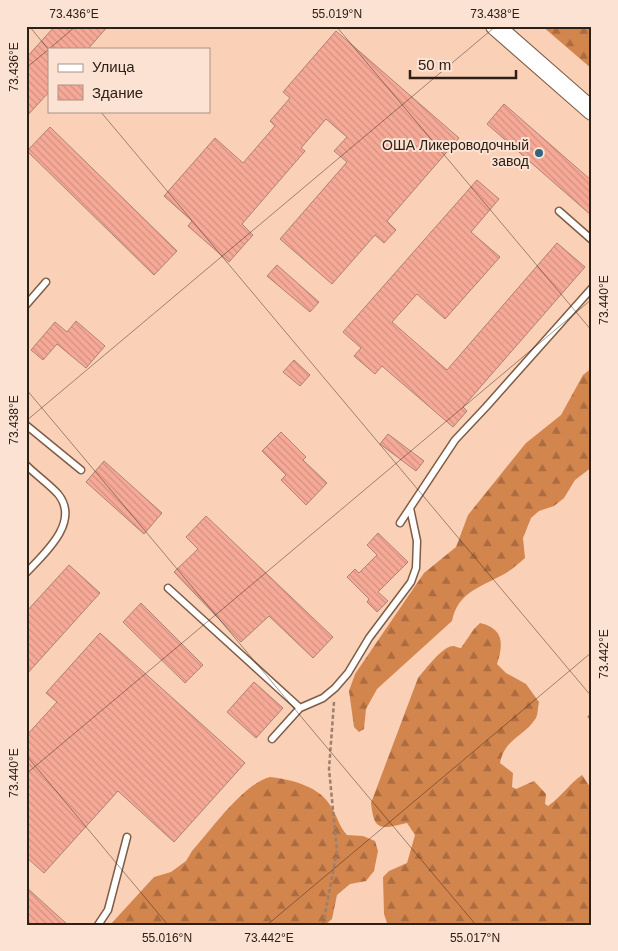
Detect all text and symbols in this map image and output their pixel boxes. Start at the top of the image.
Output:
text: 73.436°E [49,7,99,21]
text: 55.019°N [312,7,362,21]
text: 73.438°E [470,7,520,21]
text: 73.436°E [7,42,21,92]
legend [48,48,210,112]
scale bar [410,48,517,80]
text: 50 m [418,56,451,73]
text: Улица [92,58,135,75]
text: Здание [92,84,143,101]
place label: ОША Ликероводочный завод [382,137,529,169]
marker: ОША Ликероводочный завод [533,147,545,159]
text: 73.440°E [597,275,611,325]
text: 73.438°E [7,395,21,445]
text: 73.442°E [597,629,611,679]
text: 73.440°E [7,748,21,798]
text: 55.016°N [142,931,192,945]
text: 73.442°E [244,931,294,945]
text: 55.017°N [450,931,500,945]

